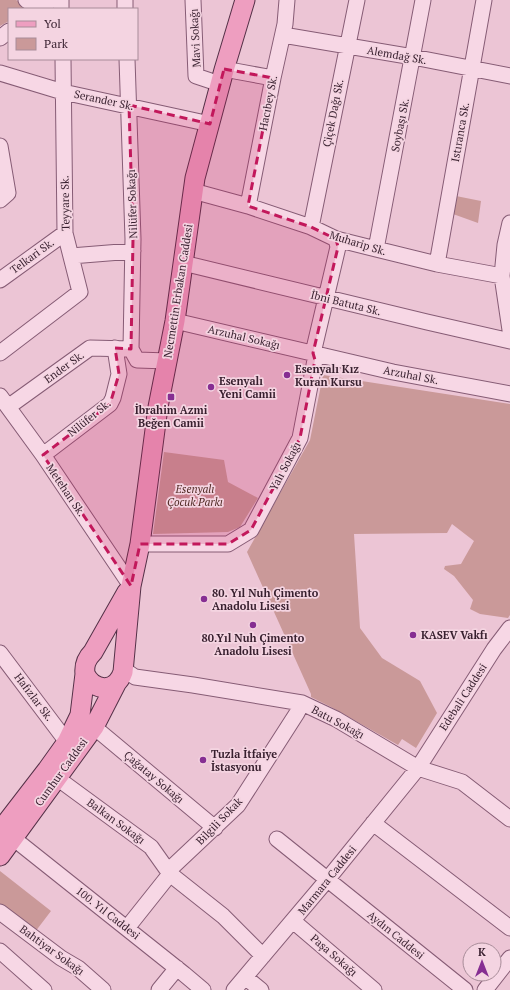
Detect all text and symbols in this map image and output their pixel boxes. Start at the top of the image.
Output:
legend [8,8,138,60]
street label: Mavi Sokağı [186,8,204,68]
text: Yol [44,16,61,31]
text: Park [44,36,69,51]
street label: Alemdağ Sk. [366,43,428,67]
street label: Hacıbey Sk. [256,74,280,132]
street label: Çiçek Dağı Sk. [320,78,346,148]
street label: Serander Sk. [73,87,135,113]
street label: Soybaşı Sk. [388,97,412,153]
street label: Istıranca Sk. [448,101,472,163]
street label: Nilüfer Sokağı [124,169,140,239]
street label: Teyyare Sk. [58,175,72,231]
street label: Necmettin Erbakan Caddesi [160,223,196,359]
street label: Muharip Sk. [328,228,388,258]
street label: Telkari Sk. [7,235,57,277]
street label: İbni Batuta Sk. [309,287,383,319]
street label: Arzuhal Sokağı [207,322,281,352]
street label: Ender Sk. [41,348,87,386]
place label: Esenyalı Kız Kuran Kursu [295,362,362,389]
street label: Arzuhal Sk. [382,363,440,387]
marker: Esenyalı Kız Kuran Kursu [282,370,292,380]
place label: Esenyalı Yeni Camii [219,374,276,401]
marker: Esenyalı Yeni Camii [206,382,216,392]
marker: İbrahim Azmi Beğen Camii [166,392,176,402]
street label: Nilüfer Sk. [65,396,113,440]
place label: İbrahim Azmi Beğen Camii [135,403,208,430]
street label: Yalı Sokağı [266,439,304,493]
street label: Metehan Sk. [43,461,89,519]
park label: Esenyalı Çocuk Parkı [167,482,223,509]
place label: 80. Yıl Nuh Çimento Anadolu Lisesi [212,586,319,613]
marker: 80. Yıl Nuh Çimento Anadolu Lisesi [199,594,209,604]
marker: 80.Yıl Nuh Çimento Anadolu Lisesi [248,620,258,630]
place label: KASEV Vakfı [421,628,488,642]
marker: KASEV Vakfı [408,630,418,640]
place label: 80.Yıl Nuh Çimento Anadolu Lisesi [202,631,305,658]
street label: Edebali Caddesi [436,661,490,733]
street label: Hafızlar Sk. [11,670,57,724]
street label: Batu Sokağı [309,702,367,742]
street label: Cumhur Caddesi [32,735,90,809]
place label: Tuzla İtfaiye İstasyonu [211,747,277,774]
street label: Çağatay Sokağı [121,748,187,806]
marker: Tuzla İtfaiye İstasyonu [198,755,208,765]
street label: Bilgili Sokak [193,794,245,848]
street label: Balkan Sokağı [84,795,148,847]
street label: Marmara Caddesi [295,842,359,918]
street label: 100. Yıl Caddesi [73,884,143,942]
street label: Aydın Caddesi [365,908,427,962]
street label: Bahtiyar Sokağı [17,922,87,978]
street label: Paşa Sokağı [308,931,360,979]
north arrow [462,942,502,982]
text: K [478,945,486,959]

